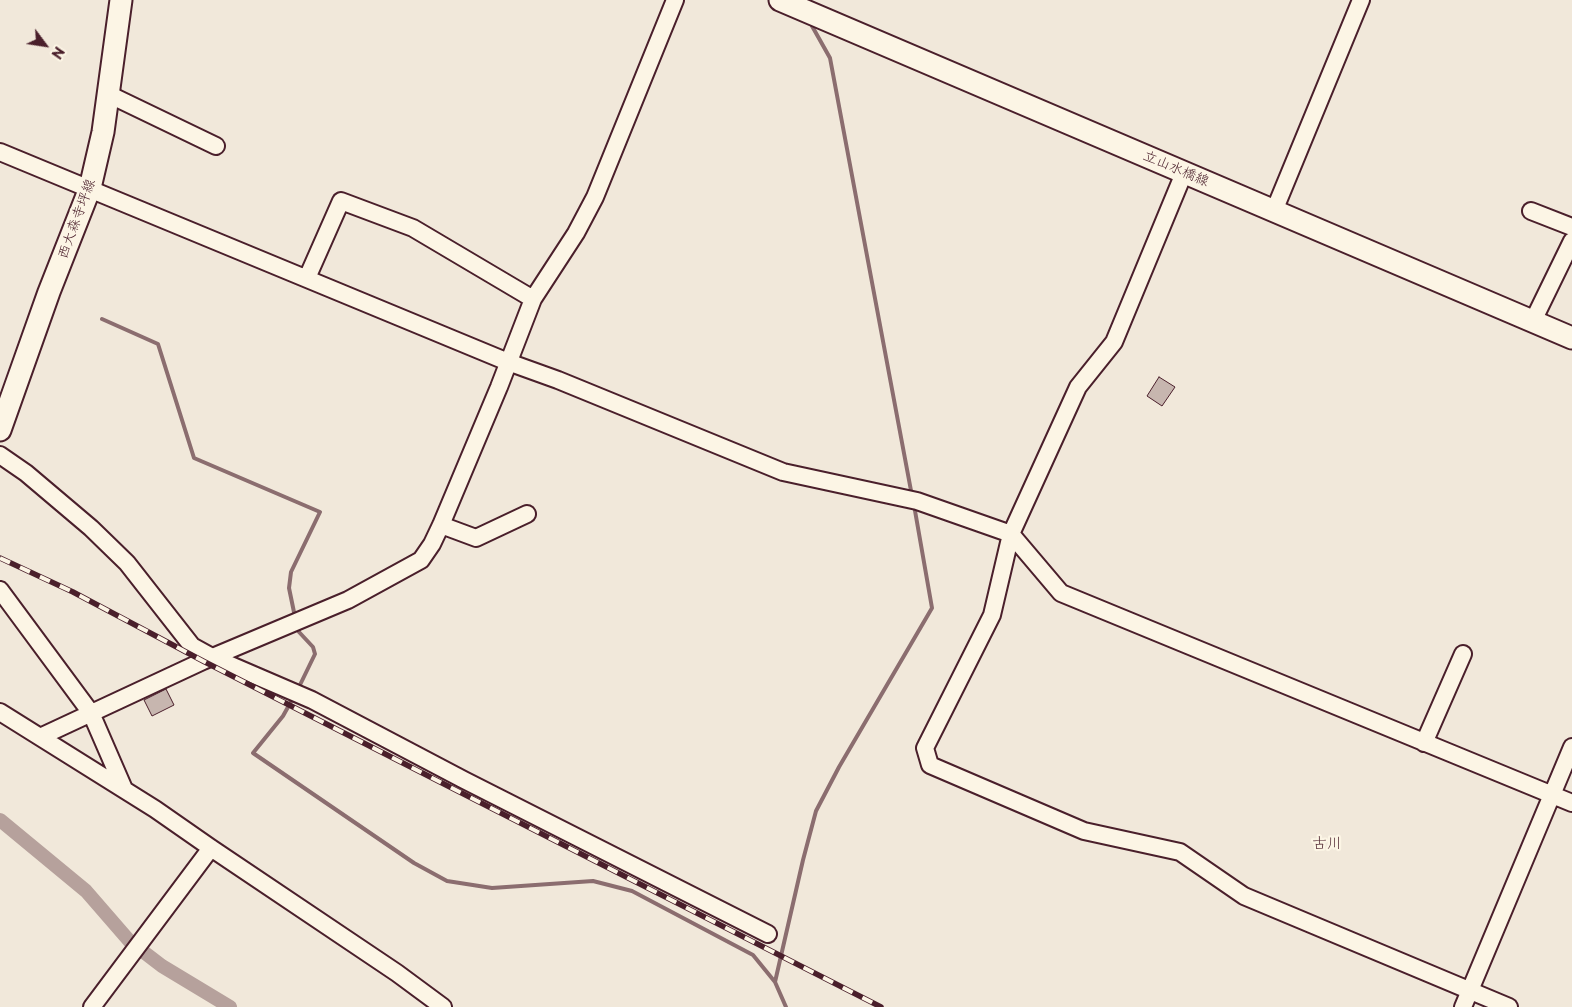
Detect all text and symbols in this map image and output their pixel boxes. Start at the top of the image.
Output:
north arrow [20,20,70,70]
text: N [46,43,70,63]
street label: 立山水橋線 [1141,148,1211,190]
street label: 西大森寺坪線 [55,177,99,261]
district label: 古川 [1312,835,1342,853]

